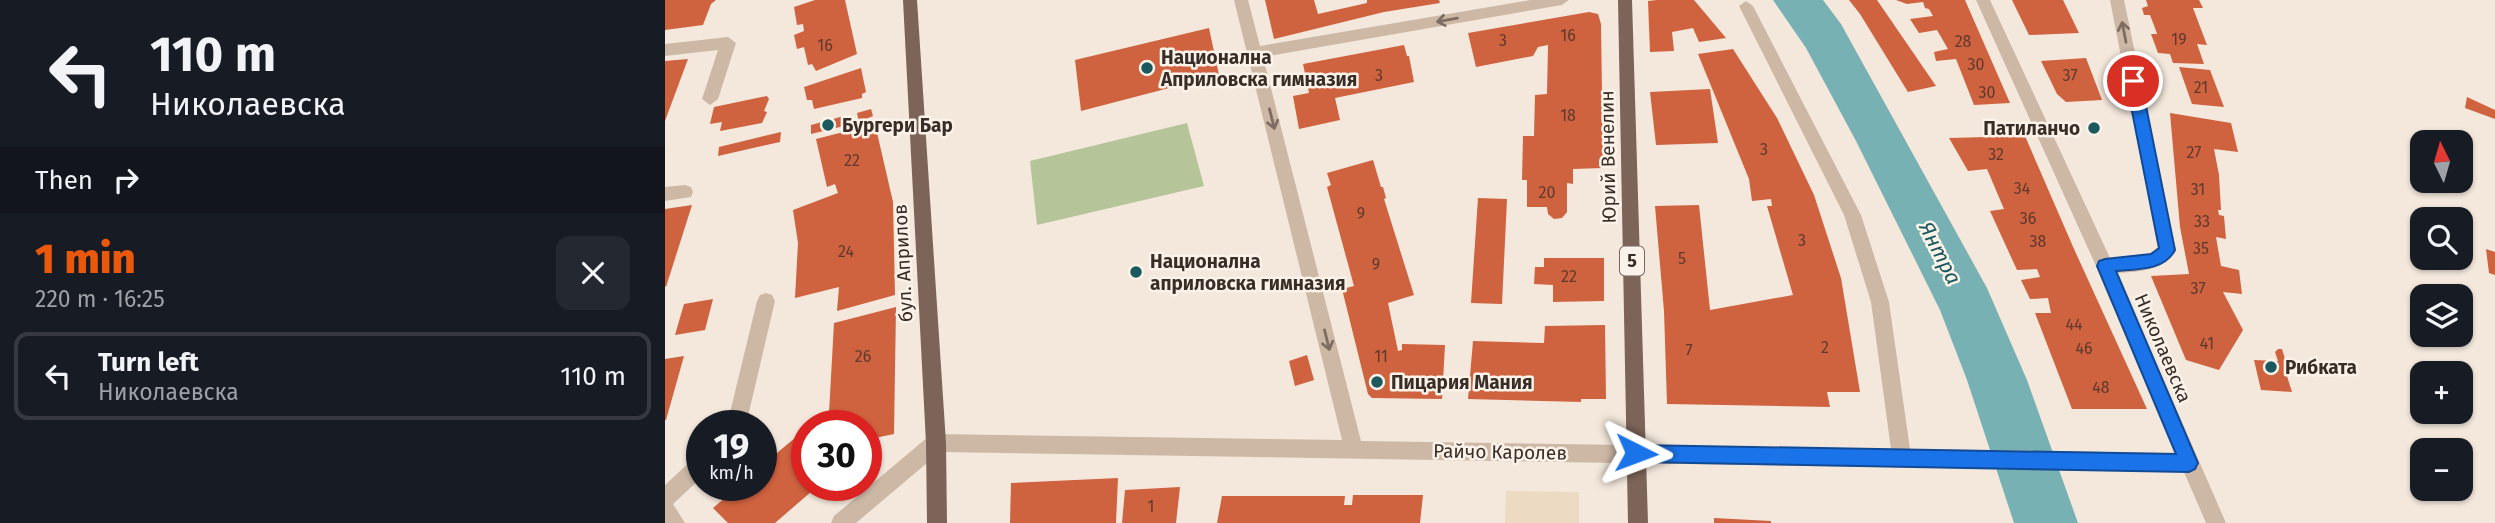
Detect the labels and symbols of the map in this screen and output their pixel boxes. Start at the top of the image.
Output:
one-way arrow [1436,14,1459,27]
one-way arrow [2116,21,2130,44]
house number: 16 [1560,26,1576,45]
house number: 19 [2171,30,2187,49]
house number: 3 [1499,31,1507,50]
house number: 28 [1955,32,1972,51]
house number: 16 [817,36,833,55]
place label: Национална Априловска гимназия [1160,46,1357,91]
pin [2103,51,2163,111]
house number: 30 [1968,55,1985,74]
marker: Национална Априловска гимназия [1139,60,1155,76]
house number: 3 [1375,66,1383,85]
house number: 37 [2062,66,2078,85]
house number: 21 [2194,78,2208,97]
house number: 30 [1979,83,1996,102]
street label: Юрий Венелин [1595,90,1621,224]
house number: 18 [1560,106,1576,125]
one-way arrow [1265,107,1279,130]
place label: Бургери Бар [842,114,953,137]
marker: Бургери Бар [820,117,836,133]
place label: Патиланчо [1983,117,2080,140]
marker: Патиланчо [2086,120,2102,136]
north arrow [2410,130,2473,192]
house number: 3 [1760,140,1768,159]
house number: 27 [2187,143,2201,162]
house number: 32 [1988,145,2004,164]
house number: 22 [844,151,860,170]
house number: 34 [2014,179,2031,198]
house number: 31 [2191,180,2205,199]
house number: 20 [1539,183,1555,202]
street label: бул. Априлов [888,203,918,323]
house number: 9 [1357,204,1365,223]
house number: 36 [2020,209,2036,228]
house number: 33 [2194,212,2210,231]
water label: Янтра [1913,216,1967,289]
house number: 3 [1798,231,1806,250]
house number: 38 [2030,232,2047,251]
house number: 35 [2193,239,2209,258]
house number: 24 [838,242,854,261]
road number: 5 [1620,246,1644,276]
house number: 5 [1678,249,1686,268]
place label: Национална априловска гимназия [1150,250,1346,295]
house number: 9 [1372,255,1380,274]
marker: Национална априловска гимназия [1128,264,1144,280]
house number: 22 [1561,267,1577,286]
house number: 37 [2190,279,2206,298]
street label: Николаевска [2130,290,2196,406]
house number: 44 [2065,315,2083,334]
one-way arrow [1321,328,1334,351]
house number: 41 [2200,334,2214,353]
house number: 2 [1821,338,1829,357]
house number: 46 [2075,339,2093,358]
house number: 7 [1685,341,1693,360]
house number: 26 [855,347,871,366]
house number: 11 [1374,347,1388,366]
place label: Рибката [2285,356,2357,379]
marker: Рибката [2263,359,2279,375]
place label: Пицария Мания [1391,371,1533,394]
marker: Пицария Мания [1369,374,1385,390]
house number: 48 [2092,378,2110,397]
speed limit sign: 30 [791,410,882,501]
position arrow [1599,416,1673,490]
street label: Райчо Каролев [1433,439,1567,465]
house number: 1 [1148,497,1154,516]

